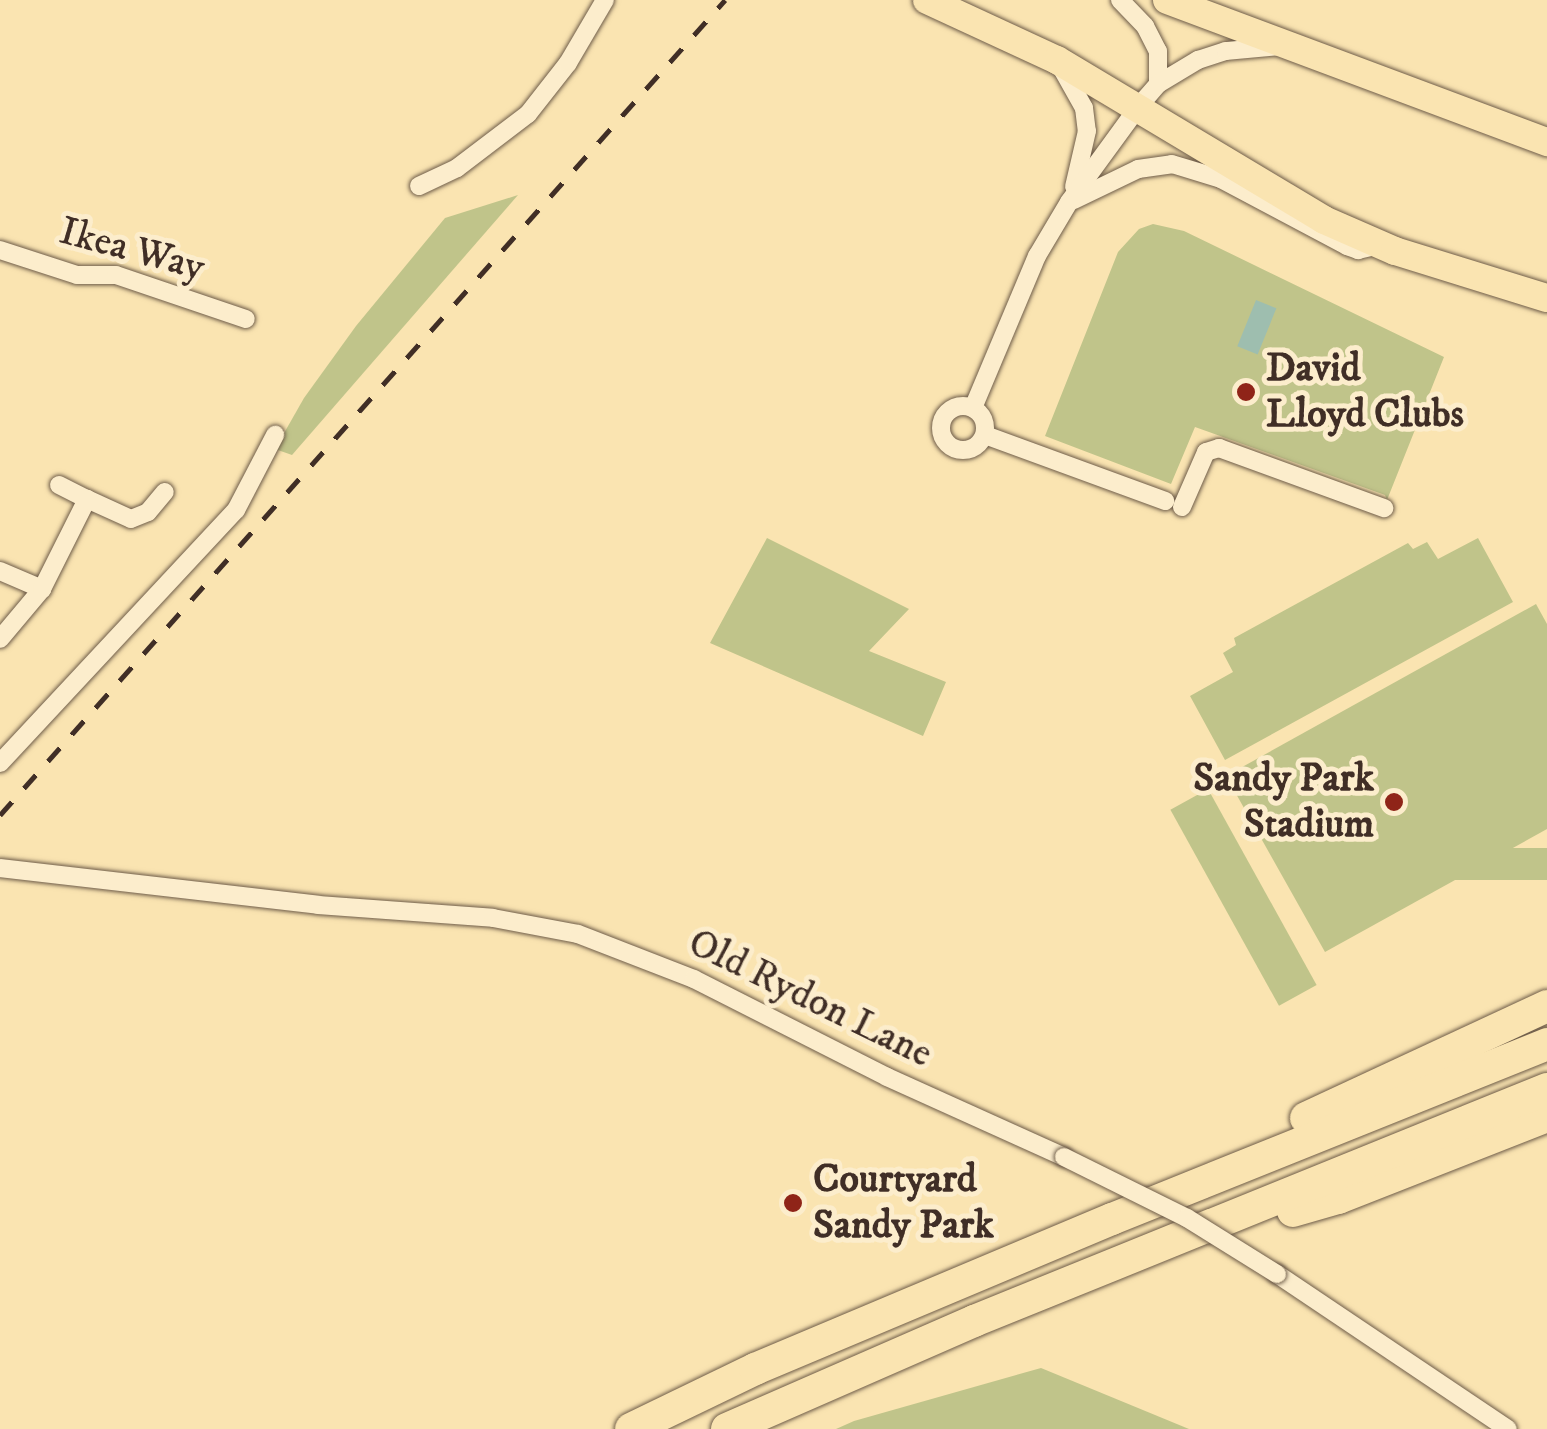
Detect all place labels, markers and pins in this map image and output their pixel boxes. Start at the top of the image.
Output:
place label: David Lloyd Clubs [1266,345,1464,439]
marker: David Lloyd Clubs [1235,381,1257,403]
place label: Sandy Park Stadium [1193,755,1374,849]
marker: Sandy Park Stadium [1383,791,1405,813]
place label: Courtyard Sandy Park [813,1156,994,1250]
marker: Courtyard Sandy Park [782,1192,804,1214]

